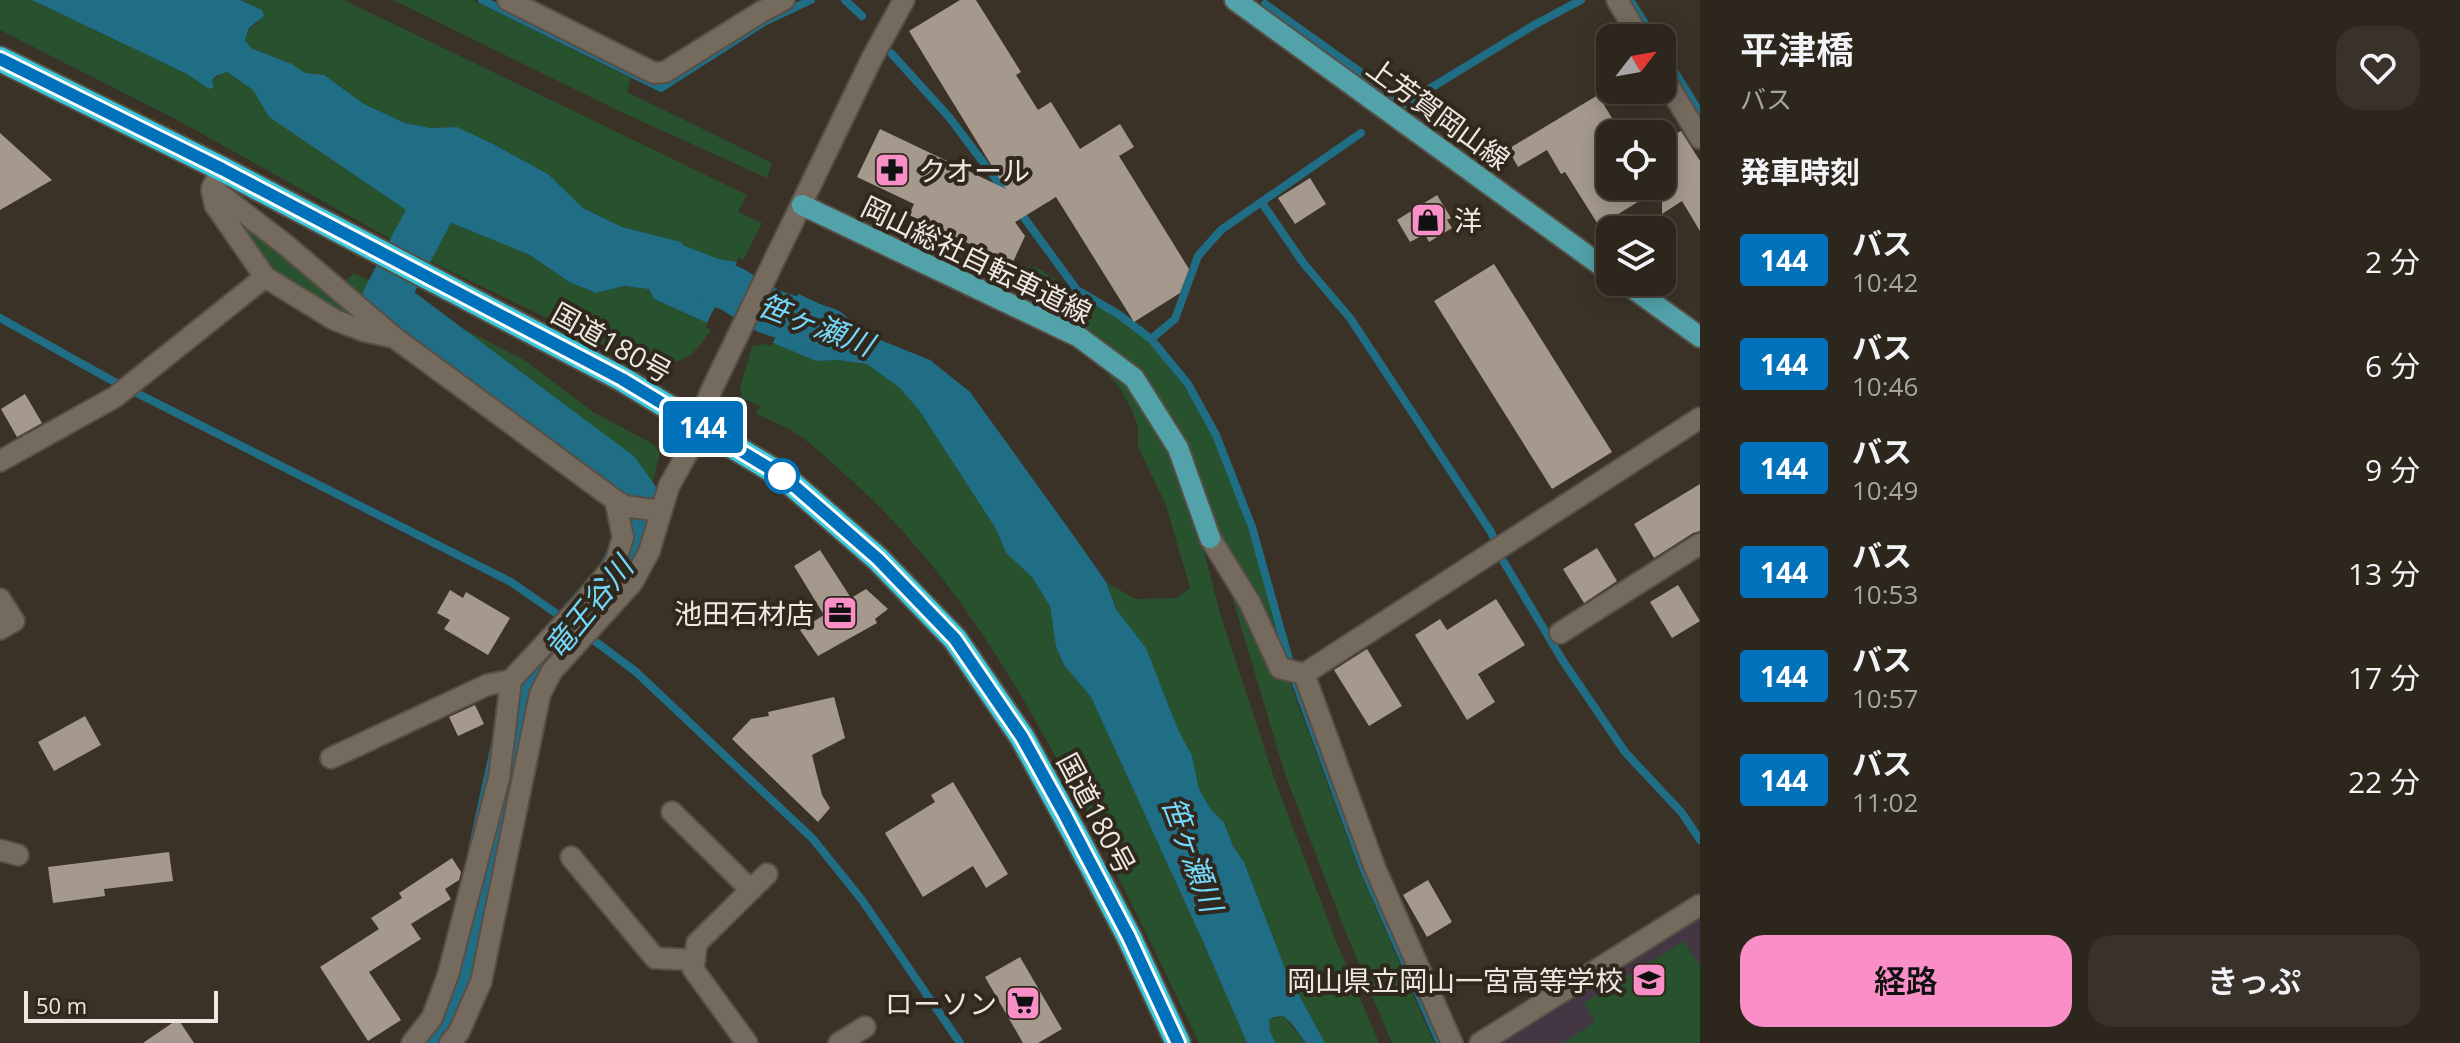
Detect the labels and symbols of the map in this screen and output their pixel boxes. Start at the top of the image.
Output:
north arrow [1596,24,1676,104]
street label: 上芳賀岡山線 [1360,48,1518,178]
pharmacy icon: クオール [873,151,911,189]
place label: クオール [918,151,1030,189]
street label: 岡山総社自転車道線 [855,187,1099,331]
shop icon: 洋 [1409,201,1447,239]
place label: 洋 [1454,201,1482,239]
water label: 笹ヶ瀬川 [753,283,882,366]
street label: 国道180号 [545,293,679,391]
line badge: 144 [657,401,749,453]
unlabelled marker [765,459,799,493]
water label: 竜王谷川 [534,545,644,667]
place label: 池田石材店 [674,594,814,632]
office icon: 池田石材店 [821,594,859,632]
street label: 国道180号 [1049,746,1145,880]
water label: 笹ヶ瀬川 [1153,791,1234,920]
place label: 岡山県立岡山一宮高等学校 [1287,961,1623,999]
school or university icon: 岡山県立岡山一宮高等学校 [1630,961,1668,999]
place label: ローソン [885,984,997,1022]
supermarket icon: ローソン [1004,984,1042,1022]
scale bar [24,987,218,1023]

